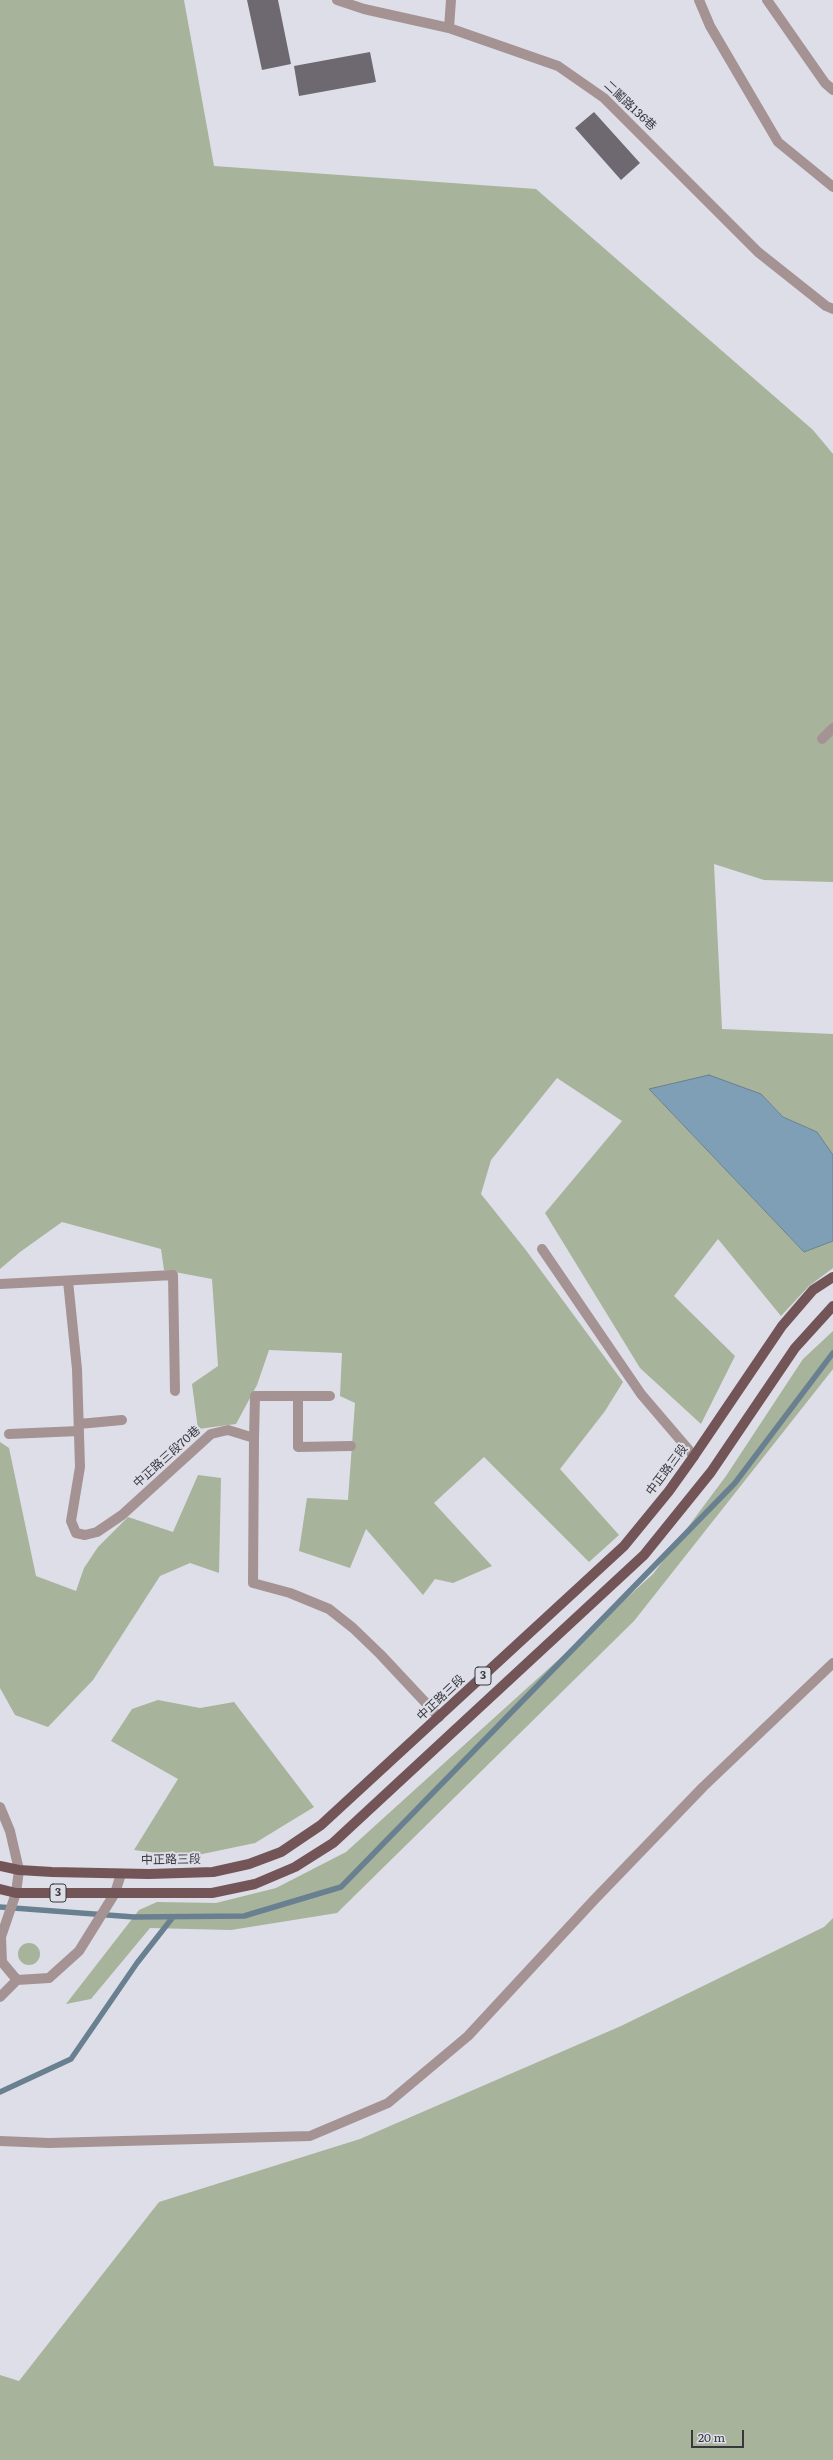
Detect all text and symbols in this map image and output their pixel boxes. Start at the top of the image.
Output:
street label: 二鬮路136巷 [601,78,659,134]
street label: 中正路三段70巷 [131,1423,203,1491]
street label: 中正路三段 [643,1442,691,1498]
road number: 3 [475,1667,491,1685]
street label: 中正路三段 [414,1672,468,1724]
street label: 中正路三段 [141,1852,201,1868]
road number: 3 [50,1884,66,1902]
scale bar [693,2422,746,2448]
text: 20 m [698,2428,725,2446]

